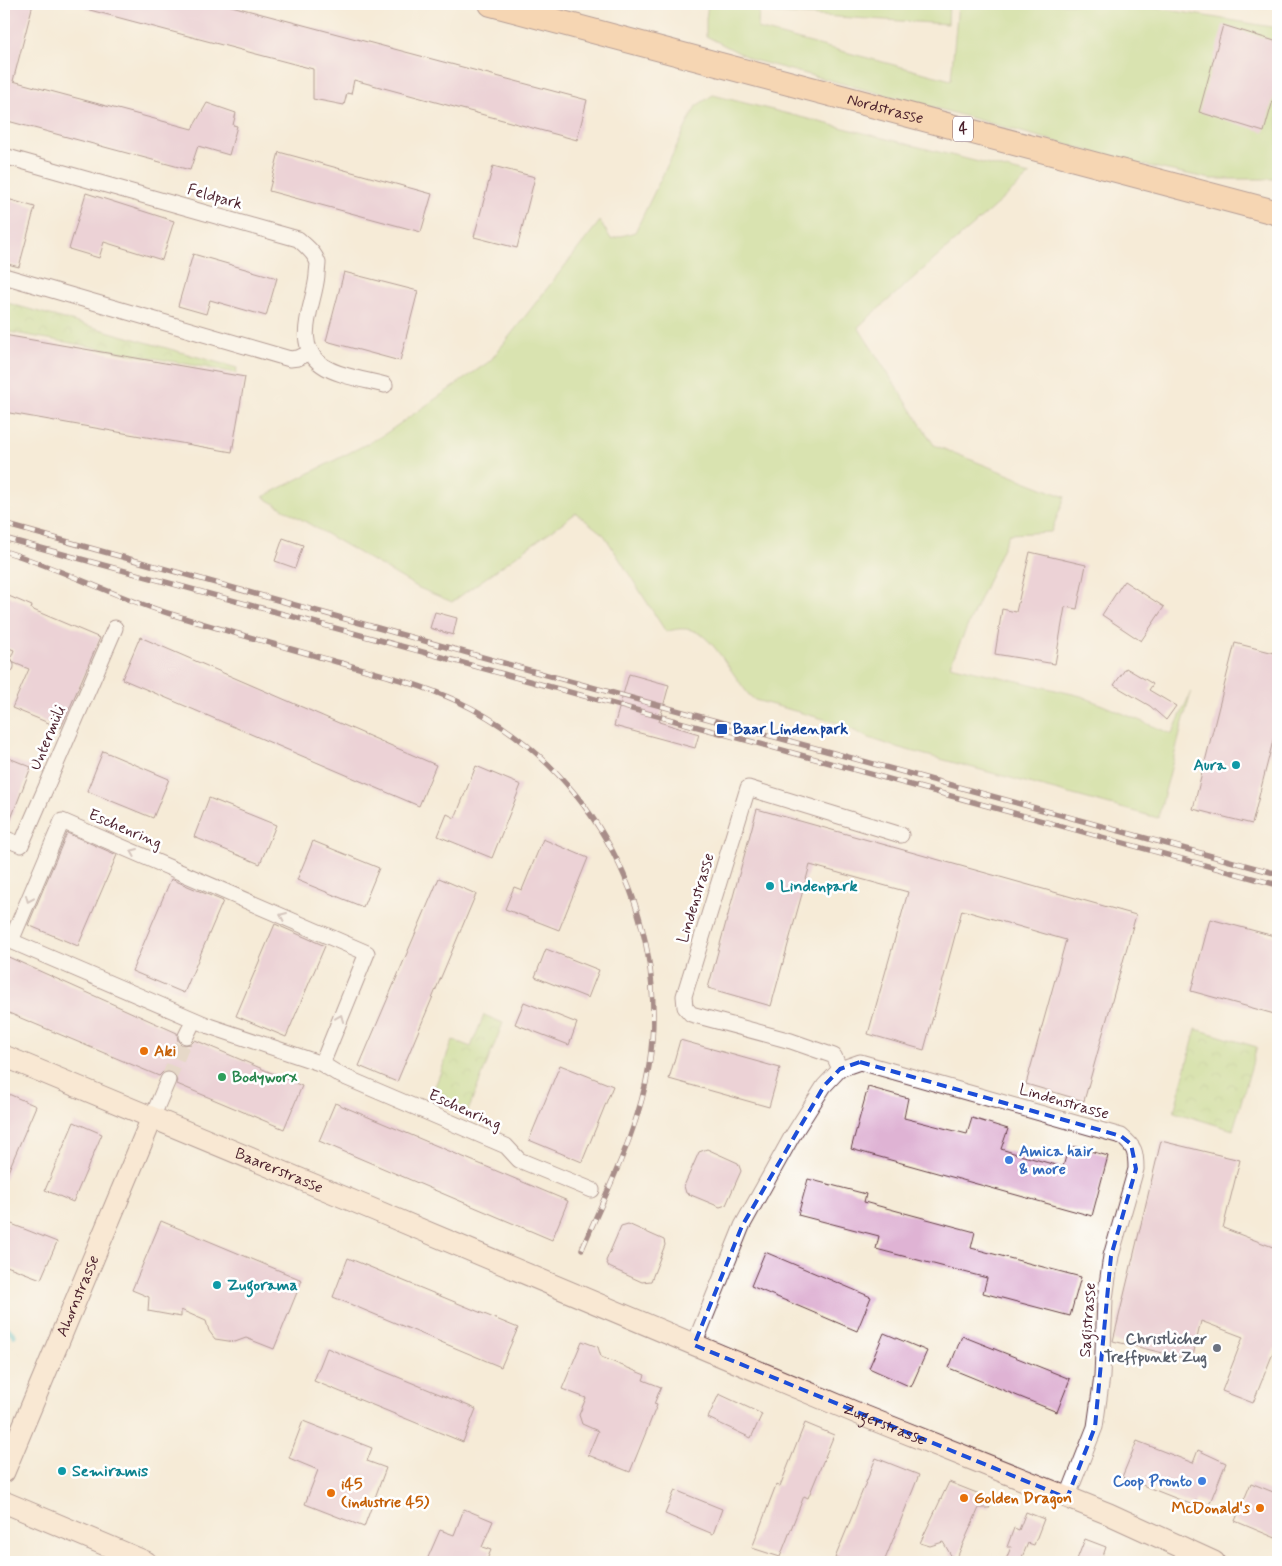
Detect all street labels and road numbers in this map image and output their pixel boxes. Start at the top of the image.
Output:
street label: Nordstrasse [845,89,926,129]
road number: 4 [953,116,973,142]
street label: Feldpark [185,179,245,215]
street label: Untermüli [25,702,71,774]
street label: Eschenring [85,804,165,854]
street label: Lindenstrasse [672,851,720,945]
street label: Lindenstrasse [1016,1079,1112,1125]
street label: Eschenring [425,1085,505,1135]
street label: Baarerstrasse [232,1143,326,1198]
street label: Ahornstrasse [51,1252,104,1340]
street label: Sagistrasse [1075,1282,1102,1358]
street label: Zugerstrasse [839,1398,929,1450]

